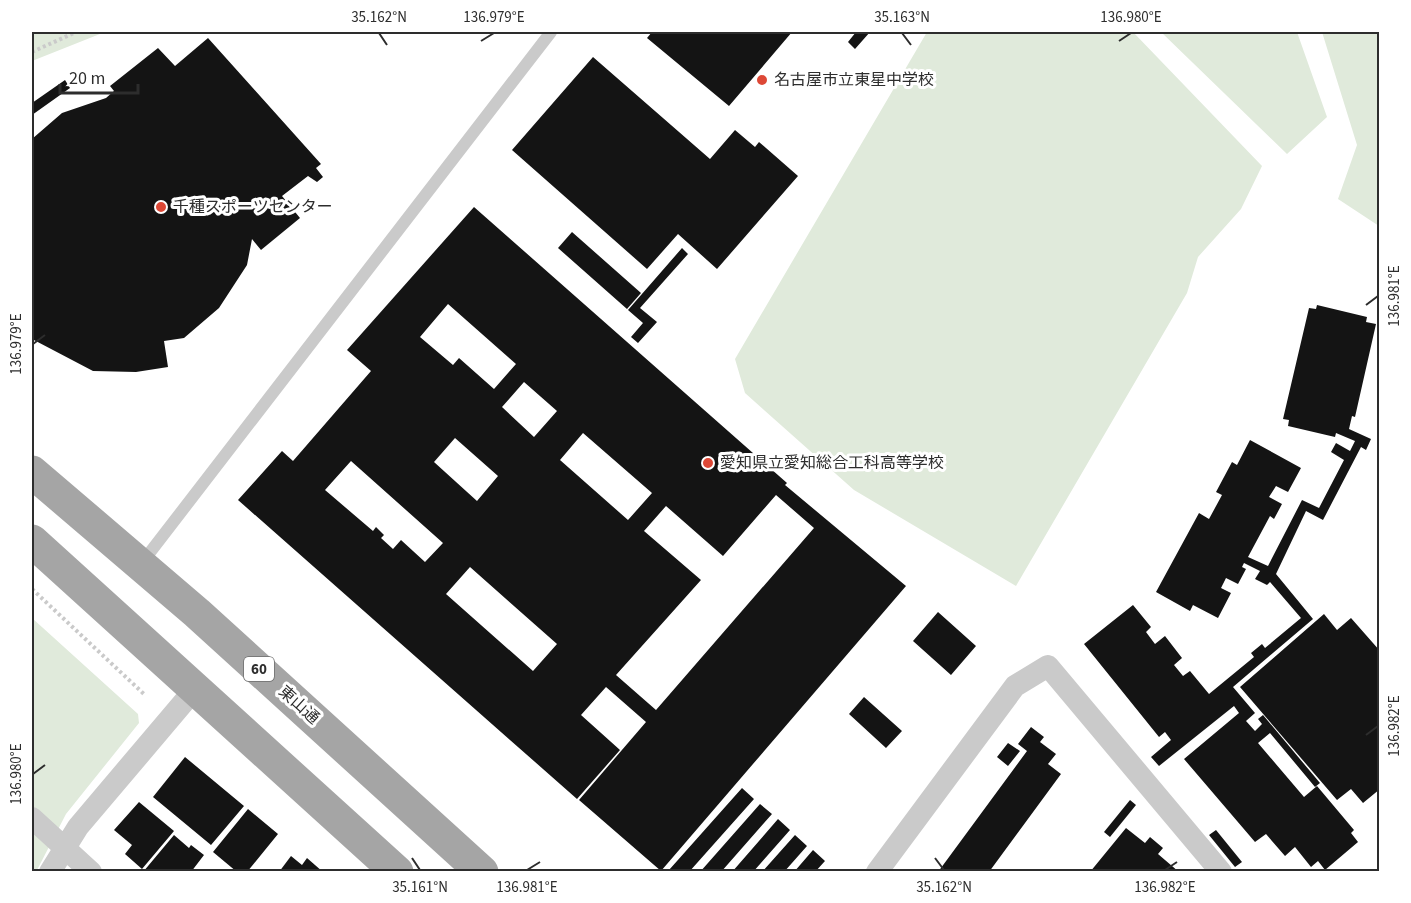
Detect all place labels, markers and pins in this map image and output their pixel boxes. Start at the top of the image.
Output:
place label: 名古屋市立東星中学校 [774,69,934,91]
marker: 名古屋市立東星中学校 [755,73,769,87]
place label: 千種スポーツセンター [173,196,333,218]
marker: 千種スポーツセンター [154,200,168,214]
place label: 愛知県立愛知総合工科高等学校 [720,452,944,474]
marker: 愛知県立愛知総合工科高等学校 [701,456,715,470]

